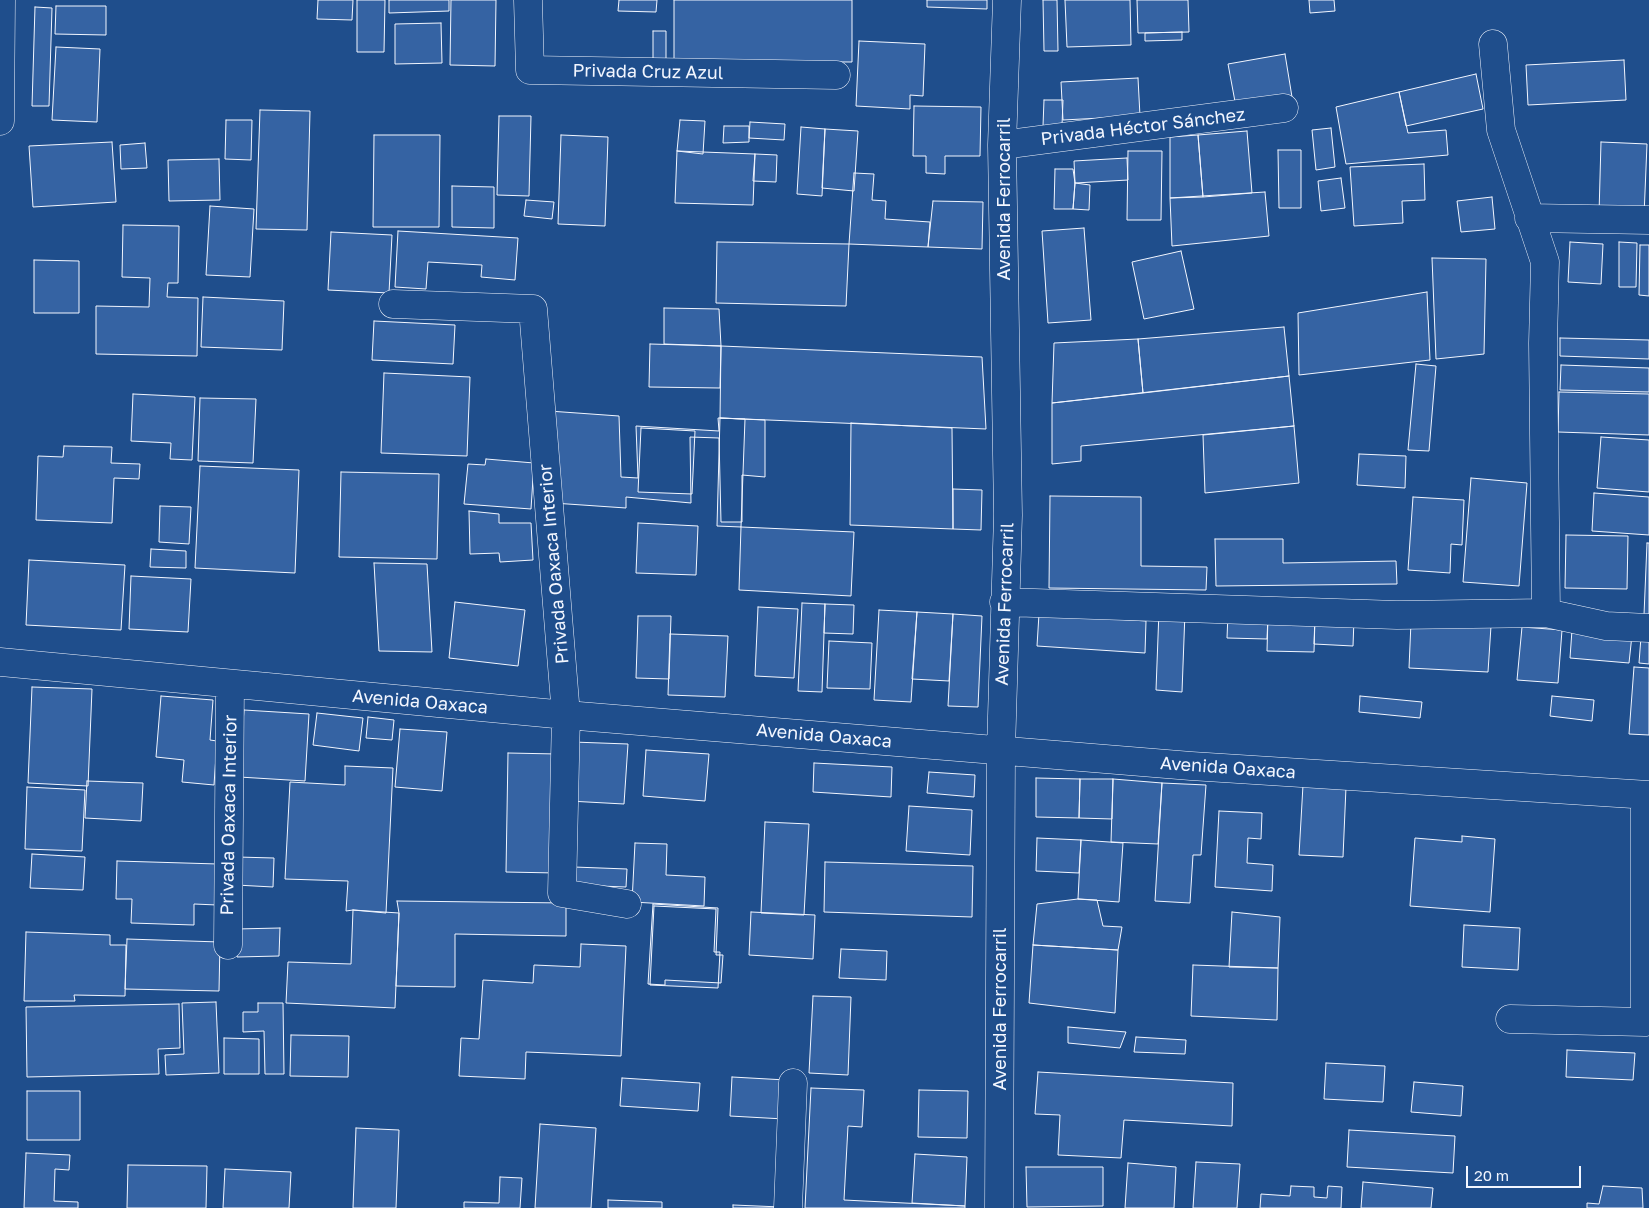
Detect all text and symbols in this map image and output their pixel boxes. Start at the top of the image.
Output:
street label: Privada Cruz Azul [572,60,724,84]
street label: Privada Héctor Sánchez [1040,104,1246,150]
street label: Avenida Ferrocarril [993,117,1015,281]
street label: Privada Oaxaca Interior [534,463,574,665]
street label: Avenida Ferrocarril [991,522,1019,686]
street label: Avenida Oaxaca [351,685,489,719]
street label: Privada Oaxaca Interior [216,714,242,916]
street label: Avenida Oaxaca [755,719,893,753]
street label: Avenida Oaxaca [1159,752,1297,784]
street label: Avenida Ferrocarril [989,927,1011,1091]
scale bar [1469,1156,1584,1188]
text: 20 m [1474,1166,1509,1184]

